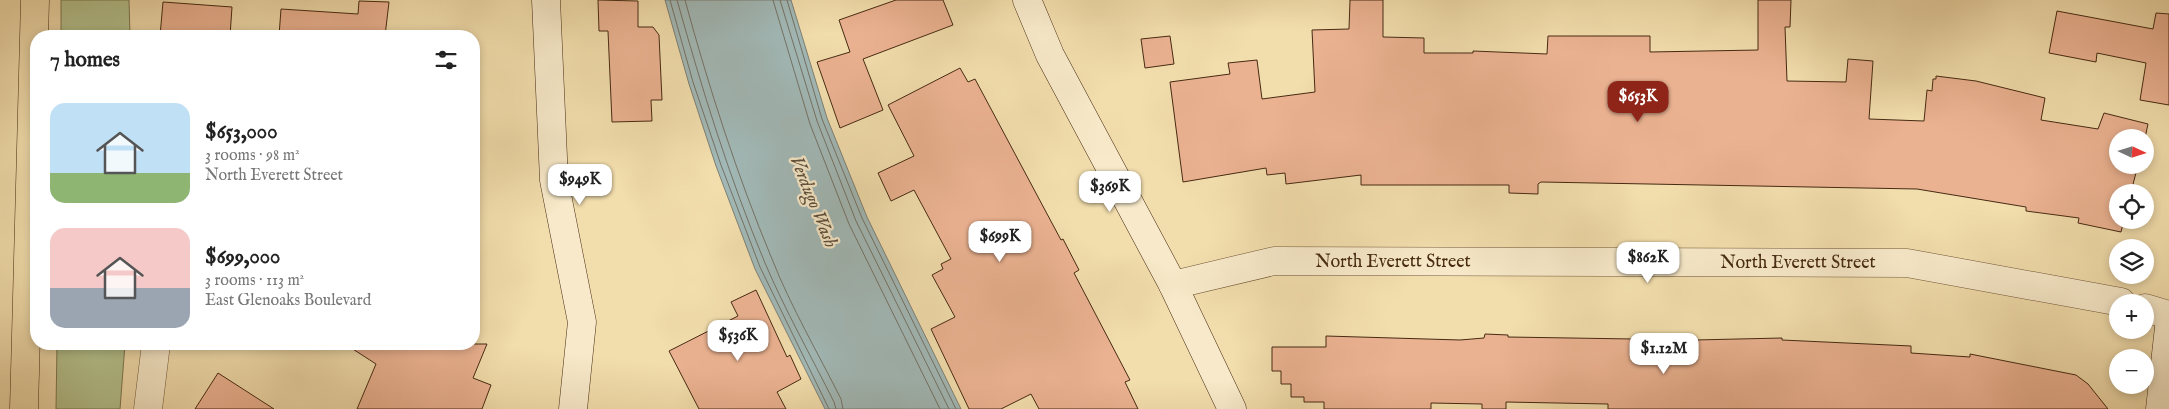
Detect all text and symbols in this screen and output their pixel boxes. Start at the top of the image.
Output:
icon: filters [432,46,460,74]
text: 7 homes [50,47,120,74]
pin: $653K [1603,80,1673,123]
text: $653K [1619,87,1657,107]
text: $653,000 [205,119,277,146]
icon: home [90,123,150,183]
north arrow [2109,129,2154,174]
map controls [2109,129,2154,394]
text: 3 rooms · 98 m² [205,146,300,166]
water label: Verdugo Wash [784,153,842,251]
pin: $949K [545,164,615,206]
text: North Everett Street [205,166,343,186]
text: $949K [559,170,601,190]
pin: $369K [1075,170,1145,213]
text: $369K [1090,177,1130,197]
button: locate [2109,184,2154,229]
pin: $699K [965,220,1035,263]
text: $699K [979,227,1021,247]
button: layers [2109,239,2154,284]
pin: $862K [1613,242,1683,284]
text: $699,000 [205,244,280,271]
icon: home [90,248,150,308]
text: $862K [1628,248,1668,268]
street label: North Everett Street [1315,251,1471,274]
street label: North Everett Street [1720,252,1876,275]
text: 3 rooms · 113 m² [205,271,304,291]
text: East Glenoaks Boulevard [205,291,371,311]
button: + [2109,294,2154,339]
pin: $536K [703,320,773,362]
text: $536K [719,326,757,346]
pin: $1.12M [1623,332,1705,375]
text: $1.12M [1641,339,1687,359]
button: − [2109,349,2154,394]

